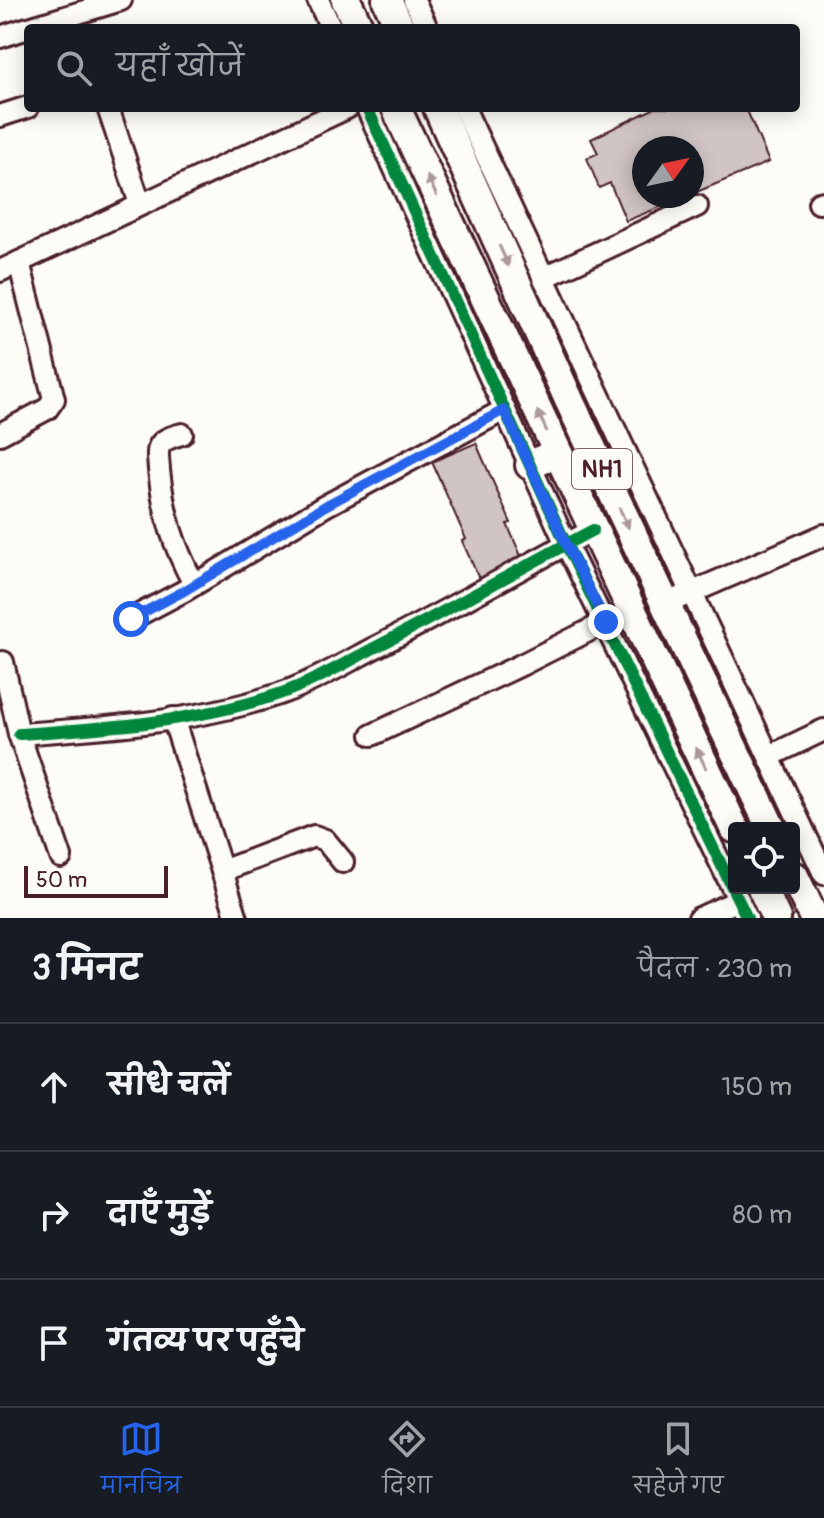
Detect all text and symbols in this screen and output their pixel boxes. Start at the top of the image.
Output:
search box [24,24,800,112]
icon: search [52,46,96,90]
text: यहाँ खोजें [116,48,244,85]
north arrow [632,136,704,208]
one-way arrow [425,174,439,197]
one-way arrow [498,244,511,268]
one-way arrow [535,410,549,433]
road number: NH1 [572,449,632,489]
one-way arrow [617,506,631,529]
route start [113,601,149,637]
route end [588,604,624,640]
one-way arrow [694,746,708,769]
map controls [728,822,800,894]
button: locate [728,822,800,894]
scale bar [24,862,168,898]
text: 50 m [36,866,87,894]
text: 3 मिनट [32,947,141,990]
text: पैदल · 230 m [637,953,792,985]
icon: ahead [32,1065,76,1109]
text: सीधे चलें [108,1067,230,1104]
text: 150 m [721,1071,792,1103]
icon: right [32,1193,76,1237]
text: दाएँ मुड़ें [108,1195,211,1232]
text: 80 m [732,1199,792,1231]
icon: arrive [32,1321,76,1365]
text: गंतव्य पर पहुँचे [108,1323,303,1360]
tab: मानचित्र [100,1417,181,1510]
tab: दिशा [382,1417,432,1510]
tab: सहेजे गए [633,1417,724,1510]

